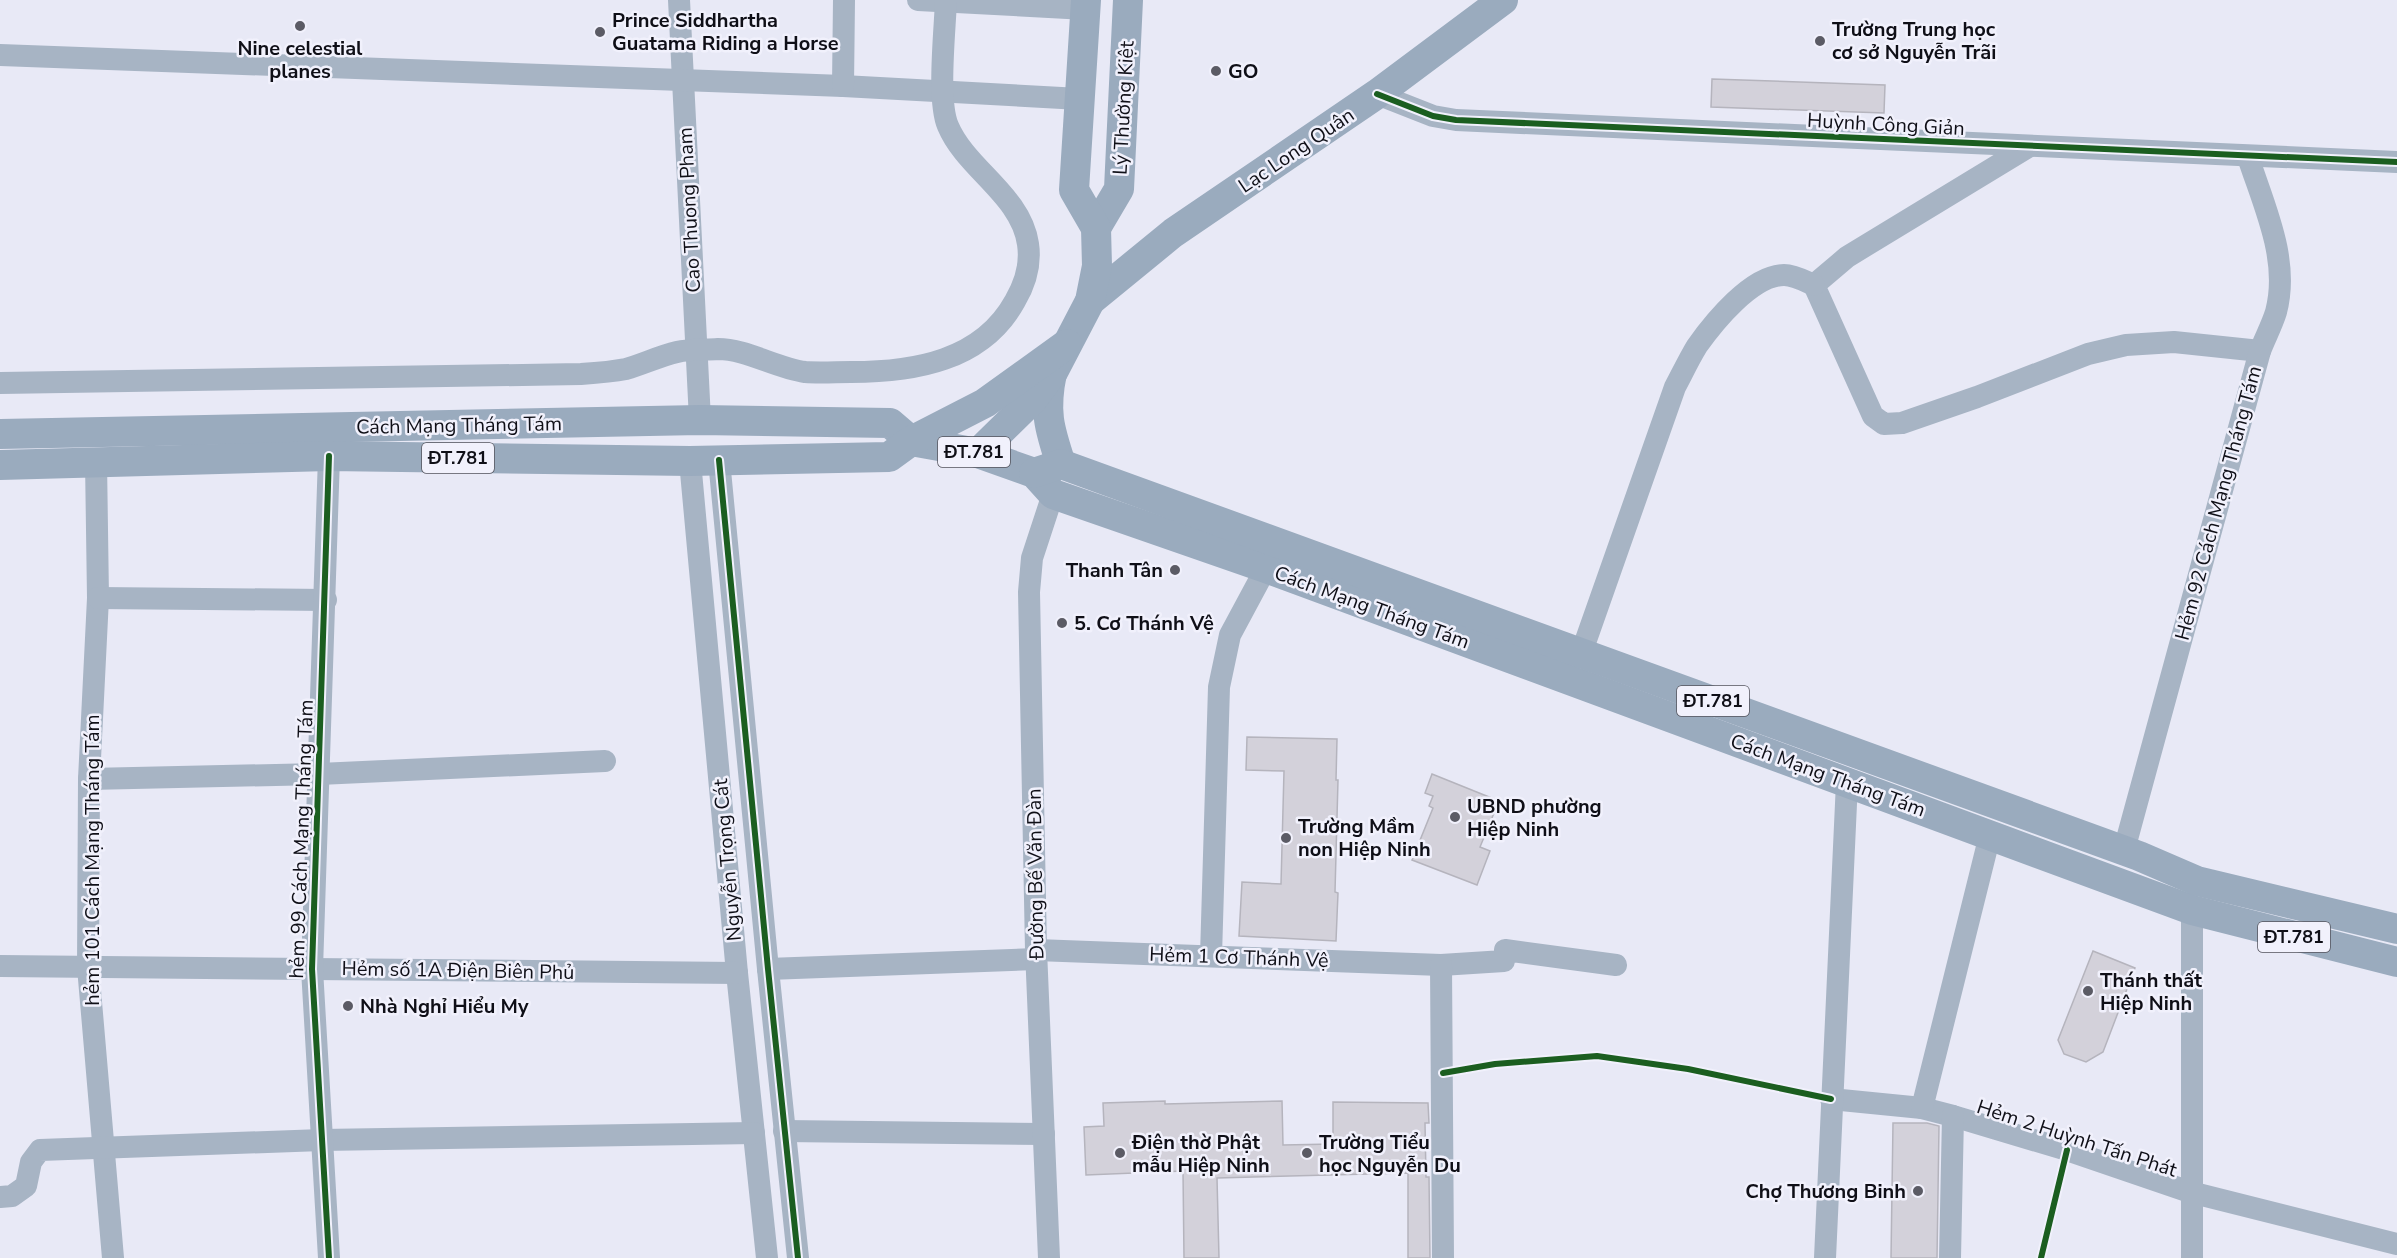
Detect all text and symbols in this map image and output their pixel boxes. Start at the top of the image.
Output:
place label: Prince Siddhartha Guatama Riding a Horse [612,7,839,57]
place label: Trường Trung học cơ sở Nguyễn Trãi [1832,16,1996,66]
marker: Nine celestial planes [293,19,307,33]
marker: Prince Siddhartha Guatama Riding a Horse [593,25,607,39]
marker: Trường Trung học cơ sở Nguyễn Trãi [1813,34,1827,48]
place label: Nine celestial planes [238,35,363,85]
street label: Lý Thường Kiệt [1107,39,1141,176]
place label: GO [1228,58,1258,85]
marker: GO [1209,64,1223,78]
street label: Lạc Long Quân [1233,102,1360,199]
street label: Huỳnh Công Giản [1806,107,1965,142]
street label: Cao Thuong Pham [672,127,707,293]
street label: Hẻm 92 Cách Mạng Tháng Tám [2169,363,2268,643]
street label: Cách Mạng Tháng Tám [356,410,562,441]
road number: ĐT.781 [938,437,1010,467]
road number: ĐT.781 [422,443,494,473]
place label: Thanh Tân [1066,557,1163,584]
street label: Cách Mạng Tháng Tám [1270,560,1473,655]
marker: Thanh Tân [1168,563,1182,577]
place label: 5. Cơ Thánh Vệ [1074,610,1214,637]
marker: 5. Cơ Thánh Vệ [1055,616,1069,630]
road number: ĐT.781 [1677,686,1749,716]
street label: hẻm 99 Cách Mạng Tháng Tám [283,699,320,979]
street label: hẻm 101 Cách Mạng Tháng Tám [79,714,106,1006]
street label: Cách Mạng Tháng Tám [1726,728,1929,823]
street label: Nguyễn Trọng Cát [707,777,748,942]
street label: Đường Bế Văn Đàn [1021,788,1051,961]
place label: UBND phường Hiệp Ninh [1467,793,1602,843]
marker: UBND phường Hiệp Ninh [1448,810,1462,824]
place label: Trường Mầm non Hiệp Ninh [1298,813,1431,863]
marker: Trường Mầm non Hiệp Ninh [1279,831,1293,845]
road number: ĐT.781 [2258,922,2330,952]
street label: Hẻm 1 Cơ Thánh Vệ [1149,941,1329,974]
street label: Hẻm số 1A Điện Biên Phủ [341,955,575,986]
place label: Thánh thất Hiệp Ninh [2100,967,2202,1017]
marker: Thánh thất Hiệp Ninh [2081,984,2095,998]
place label: Nhà Nghỉ Hiểu My [360,993,529,1020]
marker: Nhà Nghỉ Hiểu My [341,999,355,1013]
street label: Hẻm 2 Huỳnh Tấn Phát [1973,1093,2181,1184]
place label: Điện thờ Phật mẫu Hiệp Ninh [1131,1129,1270,1179]
place label: Trường Tiểu học Nguyễn Du [1319,1129,1461,1179]
marker: Điện thờ Phật mẫu Hiệp Ninh [1113,1146,1127,1160]
marker: Trường Tiểu học Nguyễn Du [1300,1146,1314,1160]
place label: Chợ Thương Binh [1745,1178,1906,1205]
marker: Chợ Thương Binh [1911,1184,1925,1198]

